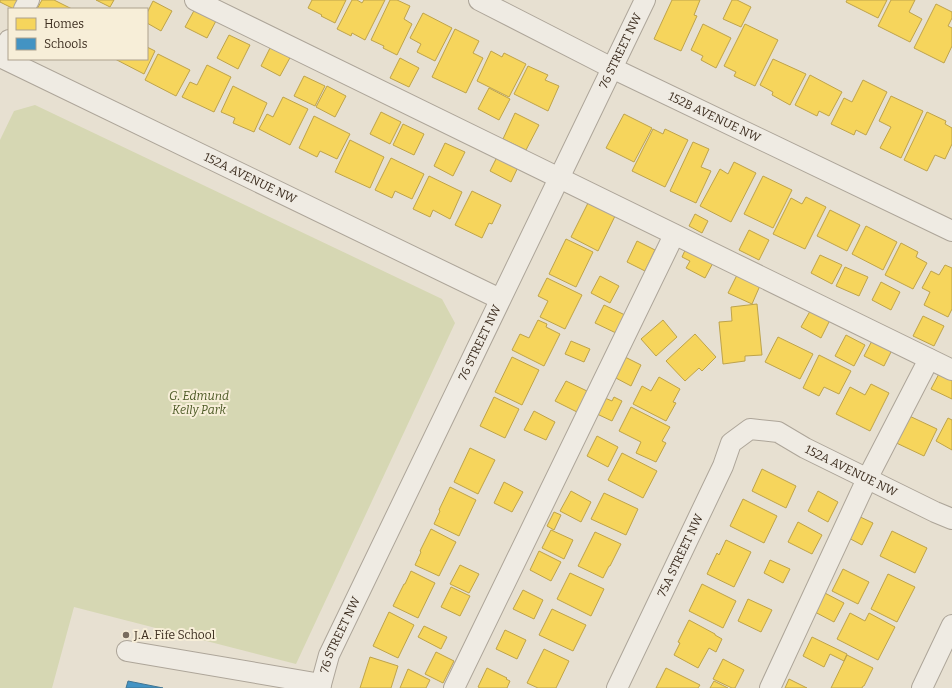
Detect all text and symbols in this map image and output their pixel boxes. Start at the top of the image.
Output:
legend [8,8,148,60]
street label: 76 STREET NW [596,10,645,91]
text: Homes [44,17,84,31]
text: Schools [44,37,88,51]
street label: 152B AVENUE NW [666,89,763,145]
street label: 152A AVENUE NW [202,150,299,207]
street label: 76 STREET NW [456,302,504,383]
park label: G. Edmund Kelly Park [169,389,229,417]
street label: 152A AVENUE NW [803,442,900,500]
street label: 75A STREET NW [655,511,706,599]
street label: 76 STREET NW [317,594,363,674]
place label: J.A. Fife School [133,628,216,642]
marker: J.A. Fife School [121,630,131,640]

